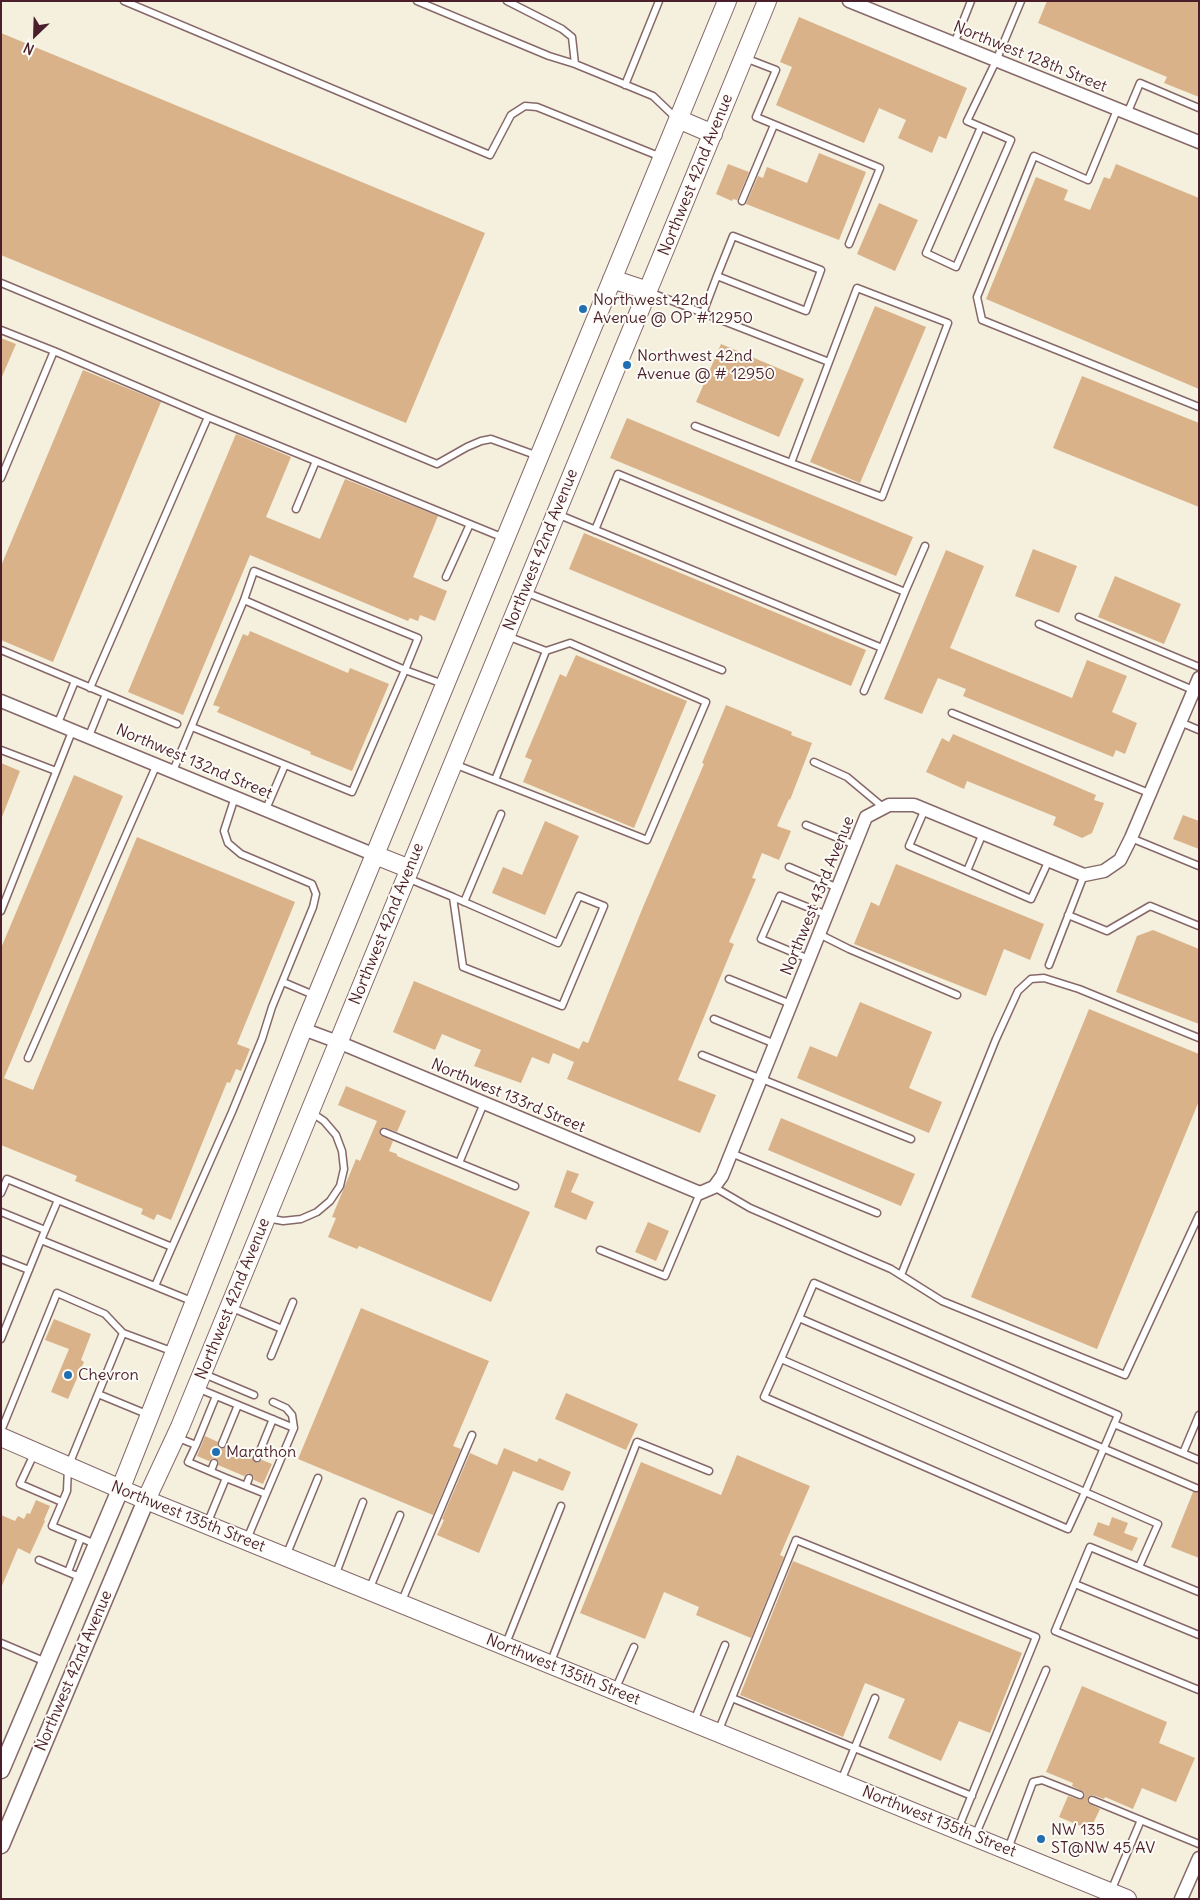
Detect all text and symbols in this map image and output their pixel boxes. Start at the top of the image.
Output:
north arrow [10,10,60,60]
street label: Northwest 128th Street [950,17,1110,97]
text: N [21,39,37,59]
street label: Northwest 42nd Avenue [655,91,737,259]
place label: Northwest 42nd Avenue @ OP #12950 [593,290,753,328]
marker: Northwest 42nd Avenue @ OP #12950 [577,303,589,315]
place label: Northwest 42nd Avenue @ # 12950 [637,346,775,384]
marker: Northwest 42nd Avenue @ # 12950 [621,359,633,371]
street label: Northwest 42nd Avenue [500,466,582,634]
street label: Northwest 132nd Street [113,720,275,804]
street label: Northwest 43rd Avenue [777,814,859,978]
street label: Northwest 42nd Avenue [346,840,428,1008]
street label: Northwest 133rd Street [428,1055,588,1137]
street label: Northwest 42nd Avenue [192,1215,274,1383]
place label: Chevron [78,1365,139,1385]
marker: Chevron [62,1369,74,1381]
place label: Marathon [226,1442,296,1462]
marker: Marathon [210,1446,222,1458]
street label: Northwest 135th Street [108,1477,268,1557]
street label: Northwest 42nd Avenue [31,1588,117,1754]
street label: Northwest 135th Street [483,1630,643,1710]
street label: Northwest 135th Street [859,1782,1019,1862]
place label: NW 135 ST@NW 45 AV [1051,1820,1155,1858]
marker: NW 135 ST@NW 45 AV [1035,1833,1047,1845]

